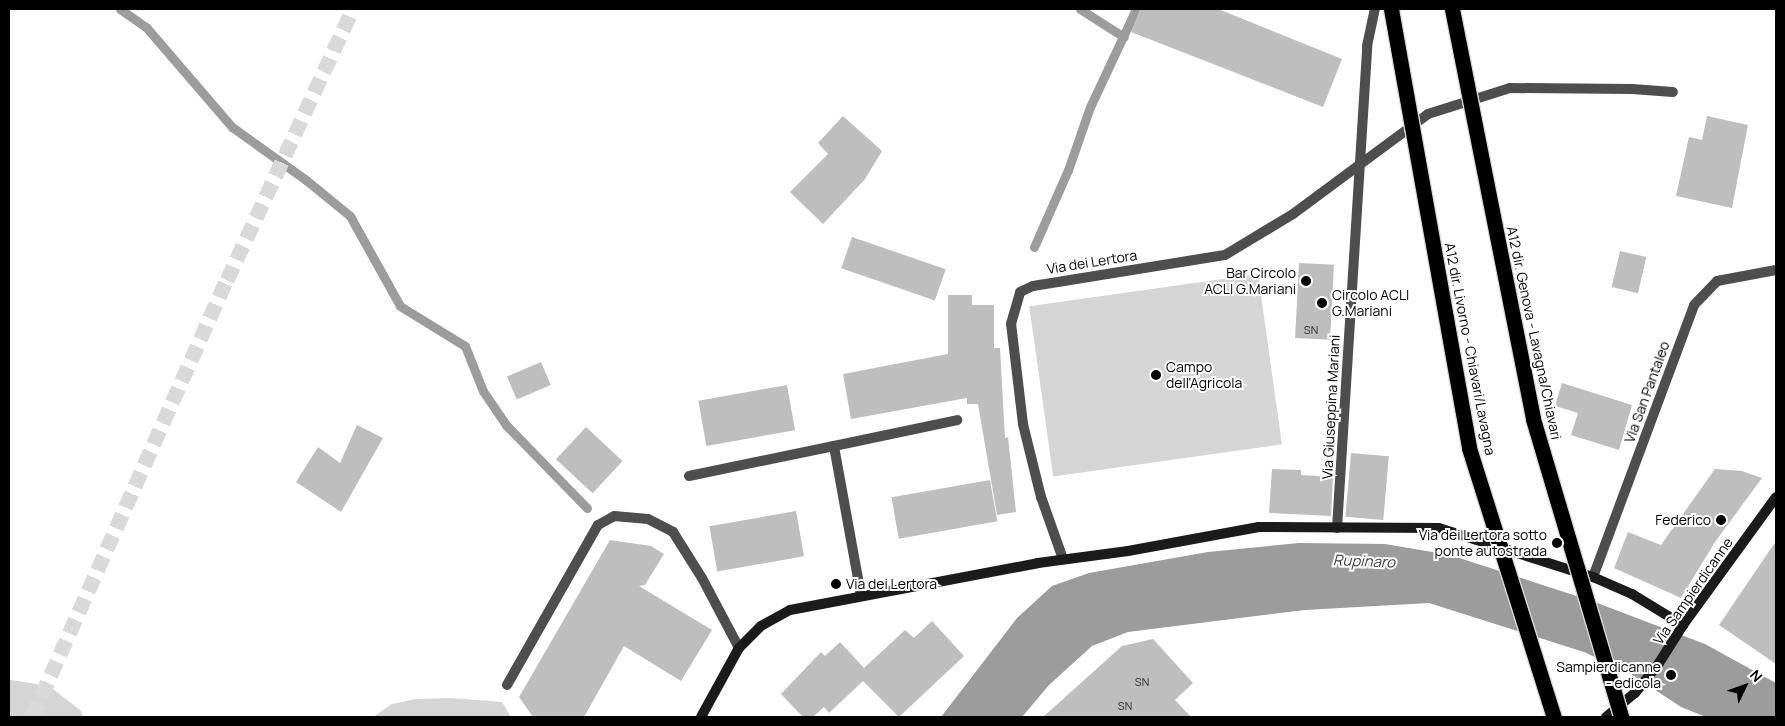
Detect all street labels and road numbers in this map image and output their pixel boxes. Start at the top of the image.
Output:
street label: A12 dir. Genova - Lavagna/Chiavari [1503,225,1565,441]
street label: A12 dir. Livorno - Chiavari/Lavagna [1441,241,1499,457]
street label: Via dei Lertora [1046,247,1138,277]
street label: Via Giuseppina Mariani [1319,334,1343,480]
street label: Via San Pantaleo [1621,339,1673,445]
street label: Via Sampierdicanne [1650,534,1736,648]

